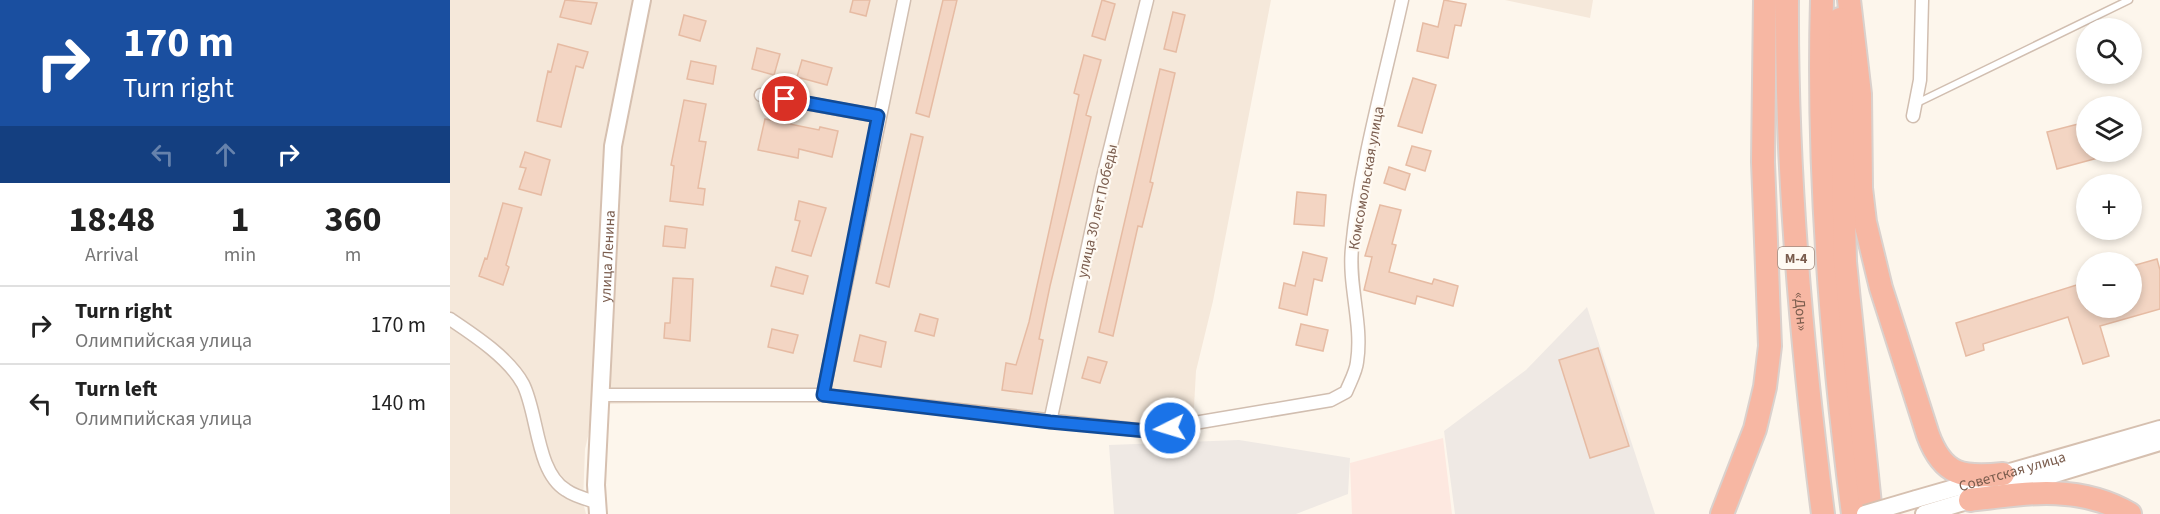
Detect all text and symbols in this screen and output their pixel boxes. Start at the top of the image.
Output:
text: 170 m [123,13,234,73]
map controls [2076,18,2142,318]
button: search [2076,18,2142,84]
icon: right [24,24,102,102]
text: Turn right [123,69,234,108]
pin [759,73,810,124]
icon: arrive [768,82,801,115]
button: layers [2076,96,2142,162]
street label: Комсомольская улица [1344,105,1389,252]
icon: left [146,138,179,171]
icon: ahead [209,138,242,171]
icon: right [272,138,305,171]
street label: улица 30 лет Победы [1072,142,1123,280]
button: + [2076,174,2142,240]
text: 18:48 [68,194,155,245]
text: 1 [230,194,249,245]
text: 360 [325,194,382,245]
street label: улица Ленина [595,210,621,303]
text: Arrival [85,241,139,269]
text: min [224,241,256,269]
text: m [345,241,361,269]
road number: М-4 [1778,247,1814,269]
button: − [2076,252,2142,318]
street label: «Дон» [1788,291,1813,332]
text: Turn right [75,295,172,327]
icon: right [24,309,57,342]
text: 170 m [371,309,426,341]
text: Олимпийская улица [75,327,252,355]
text: Turn left [75,373,157,405]
icon: left [24,387,57,420]
text: 140 m [371,387,426,419]
position arrow [1138,396,1202,460]
text: Олимпийская улица [75,405,252,433]
street label: Советская улица [1956,447,2068,497]

